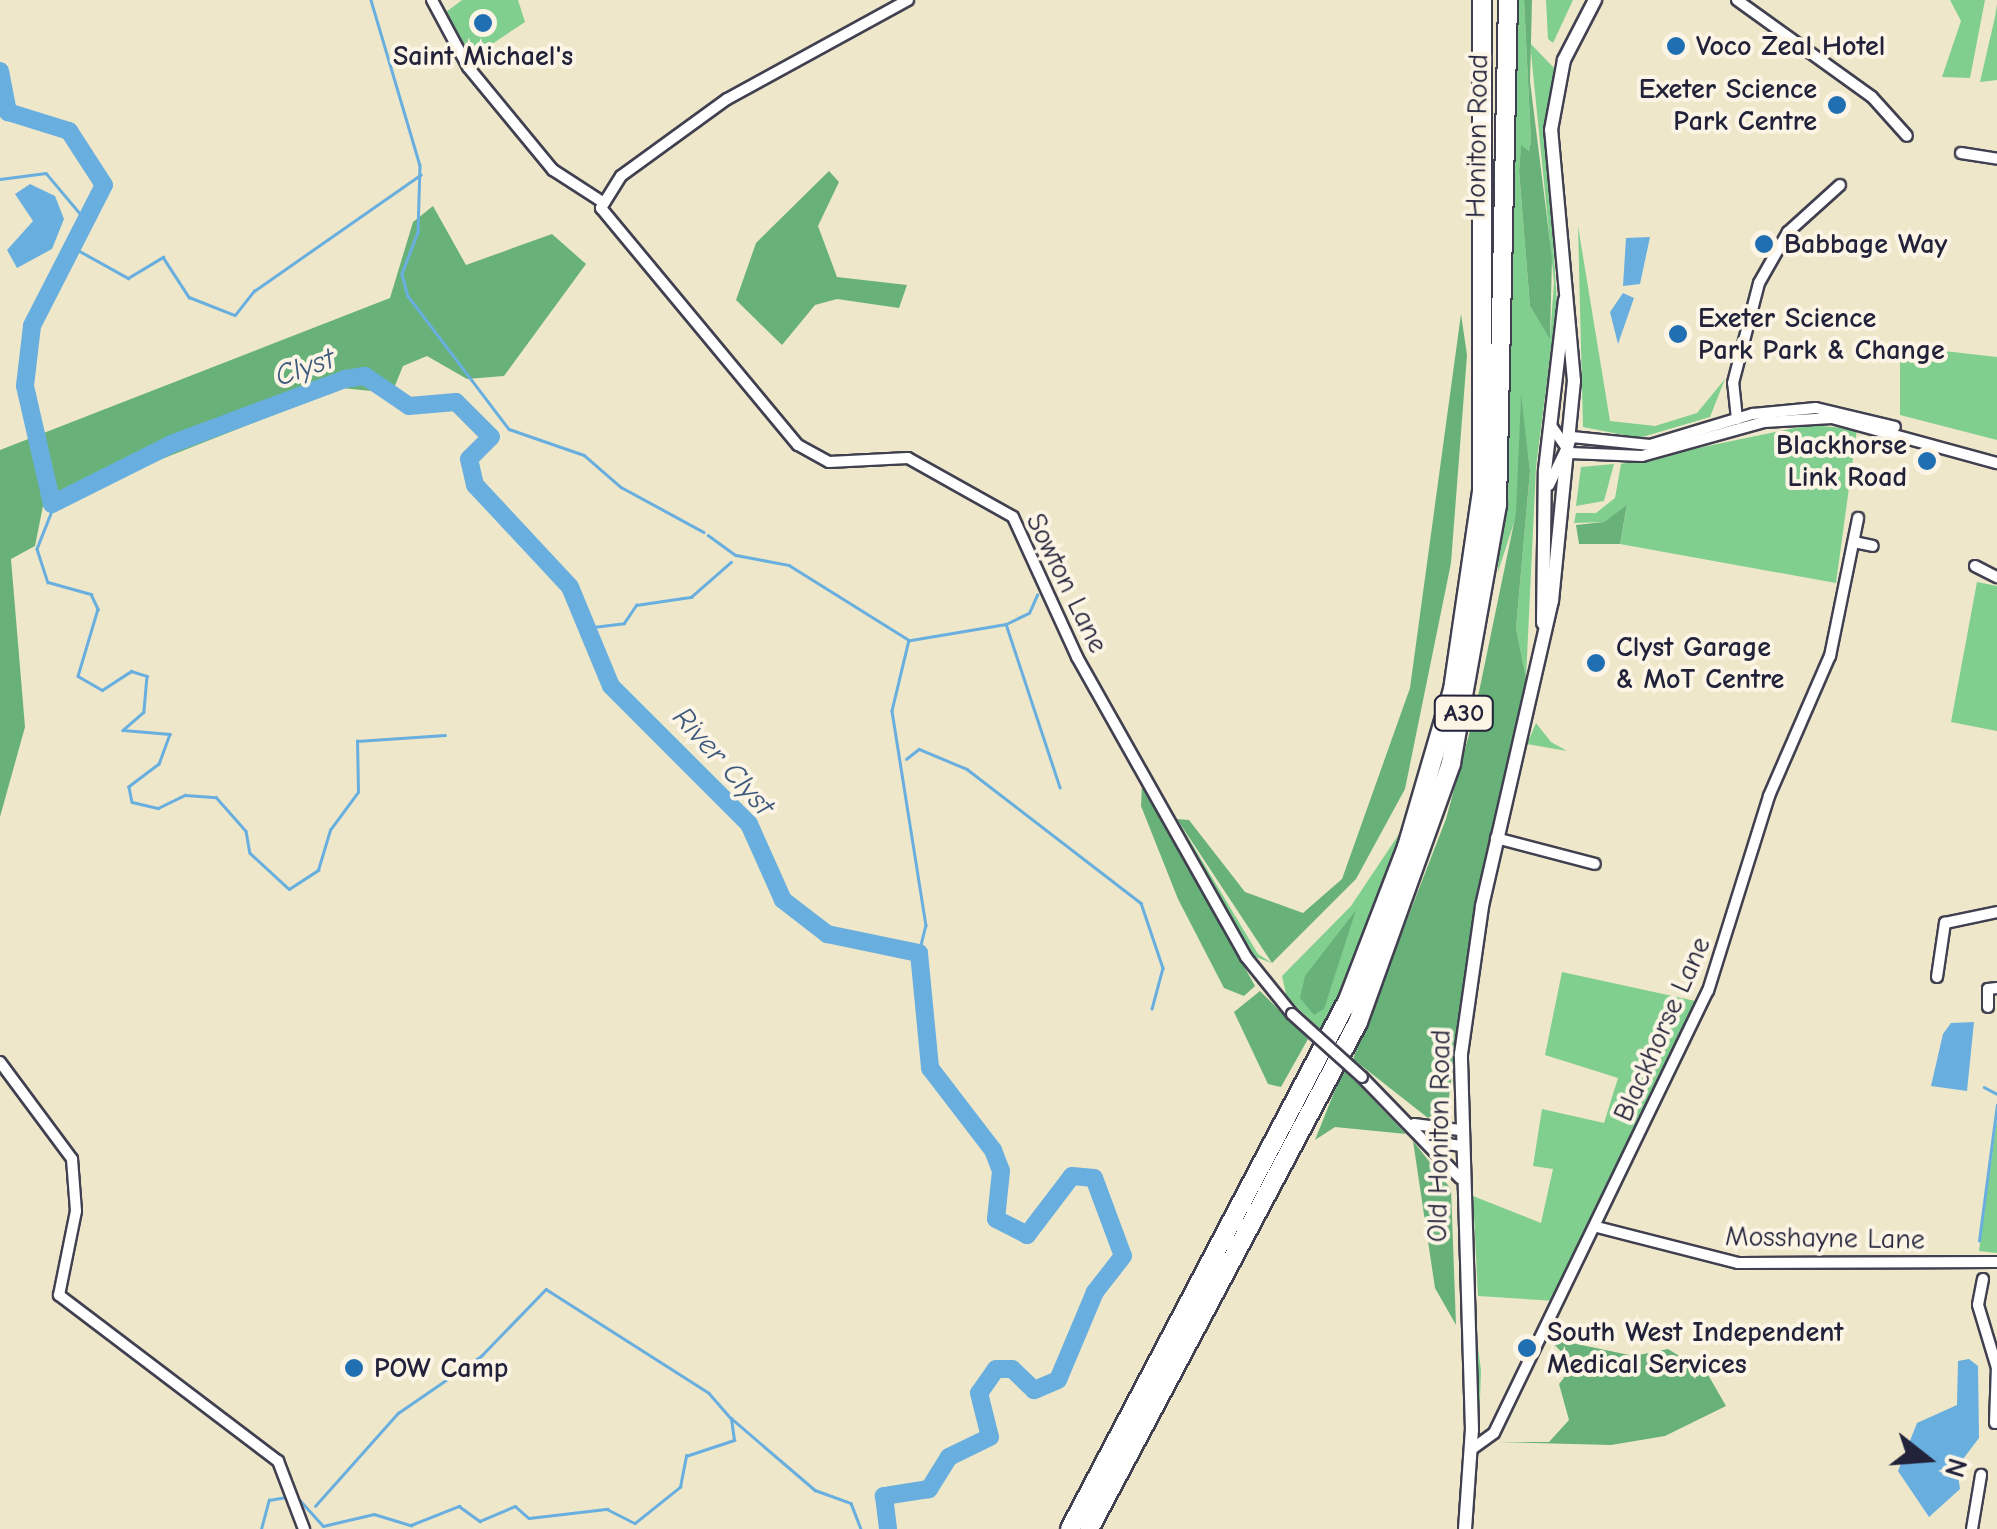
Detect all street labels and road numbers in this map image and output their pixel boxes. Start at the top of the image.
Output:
street label: Honiton Road [1459,54,1495,218]
street label: Sowton Lane [1019,508,1115,658]
road number: A30 [1432,693,1496,733]
street label: Blackhorse Lane [1606,932,1718,1126]
street label: Old Honiton Road [1420,1029,1458,1243]
street label: Mosshayne Lane [1725,1219,1925,1257]

